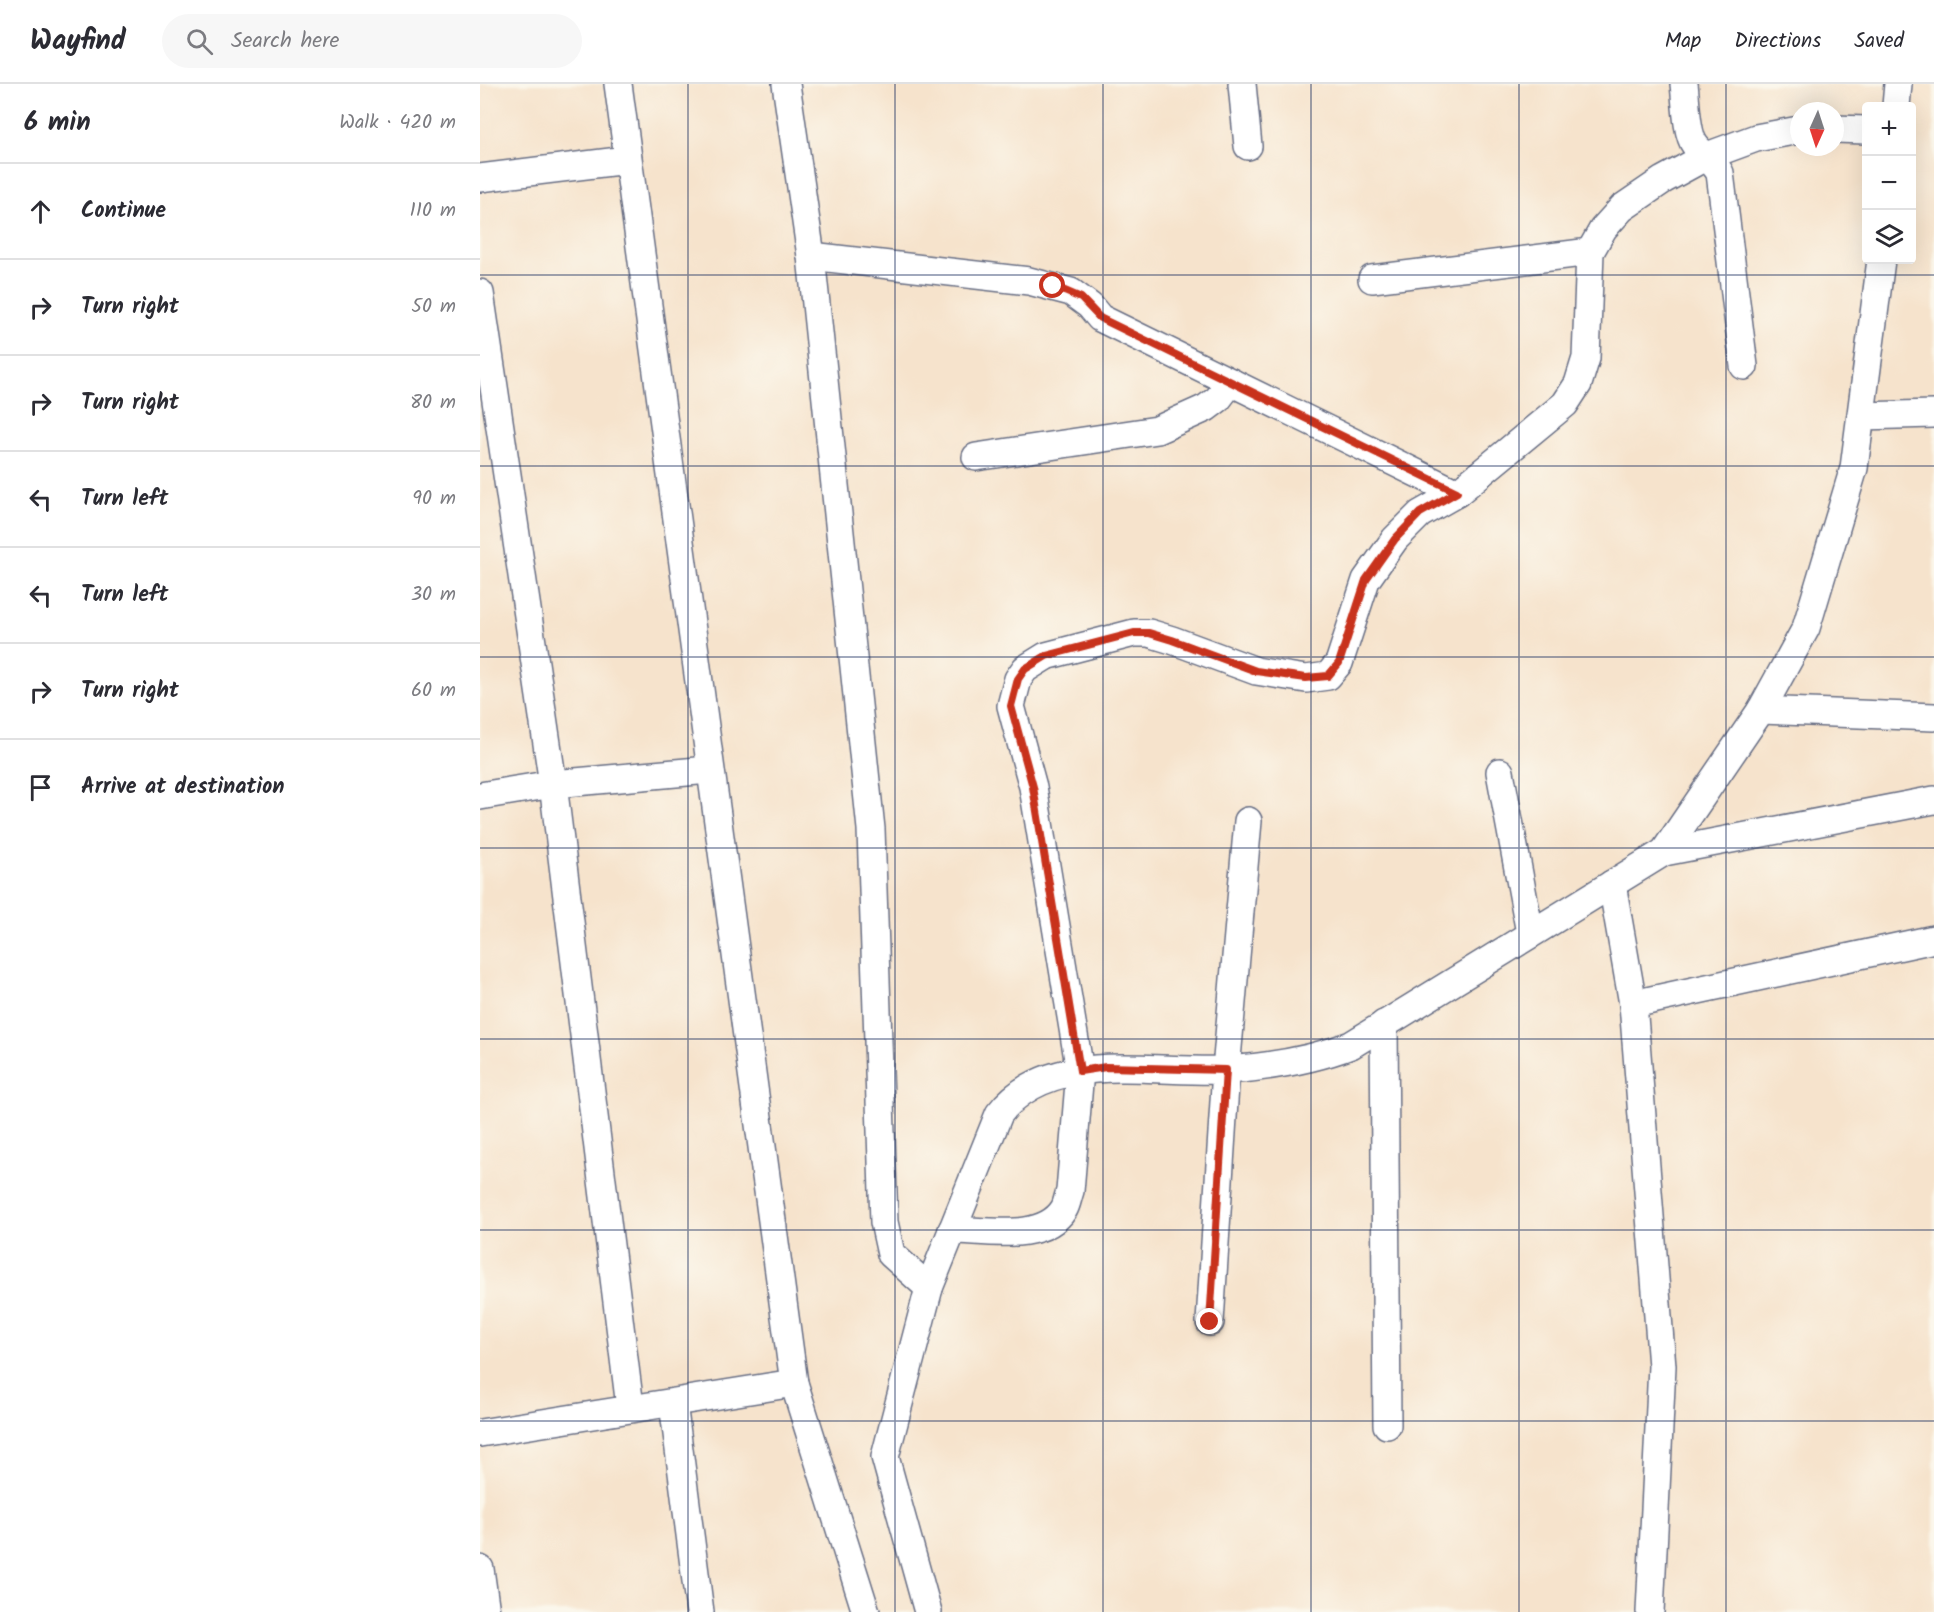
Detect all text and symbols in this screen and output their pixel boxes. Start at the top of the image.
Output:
search box [162,14,582,68]
text: Wayfind [30,19,126,64]
text: Search here [231,24,339,59]
icon: search [183,25,216,58]
text: Map [1665,25,1701,58]
text: Directions [1734,25,1821,58]
text: Saved [1854,25,1904,58]
text: 6 min [24,102,91,144]
north arrow [1790,102,1844,156]
map controls [1862,102,1916,264]
button: + [1862,102,1916,156]
text: Walk · 420 m [339,107,456,139]
button: − [1862,156,1916,210]
text: Continue [81,194,166,229]
icon: ahead [24,195,57,228]
text: 110 m [410,195,456,227]
button: layers [1862,210,1916,264]
route start [1039,272,1065,298]
text: Turn right [81,290,179,325]
icon: right [24,291,57,324]
text: 50 m [411,291,456,323]
text: Turn right [81,386,179,421]
icon: right [24,387,57,420]
text: 80 m [410,387,456,419]
text: Turn left [81,482,168,517]
icon: left [24,483,57,516]
text: 90 m [412,483,456,515]
text: Turn left [81,578,168,613]
icon: left [24,579,57,612]
text: 30 m [411,579,456,611]
text: Turn right [81,674,179,709]
icon: right [24,675,57,708]
text: 60 m [411,675,456,707]
text: Arrive at destination [81,770,284,805]
icon: arrive [24,771,57,804]
route end [1196,1308,1222,1334]

